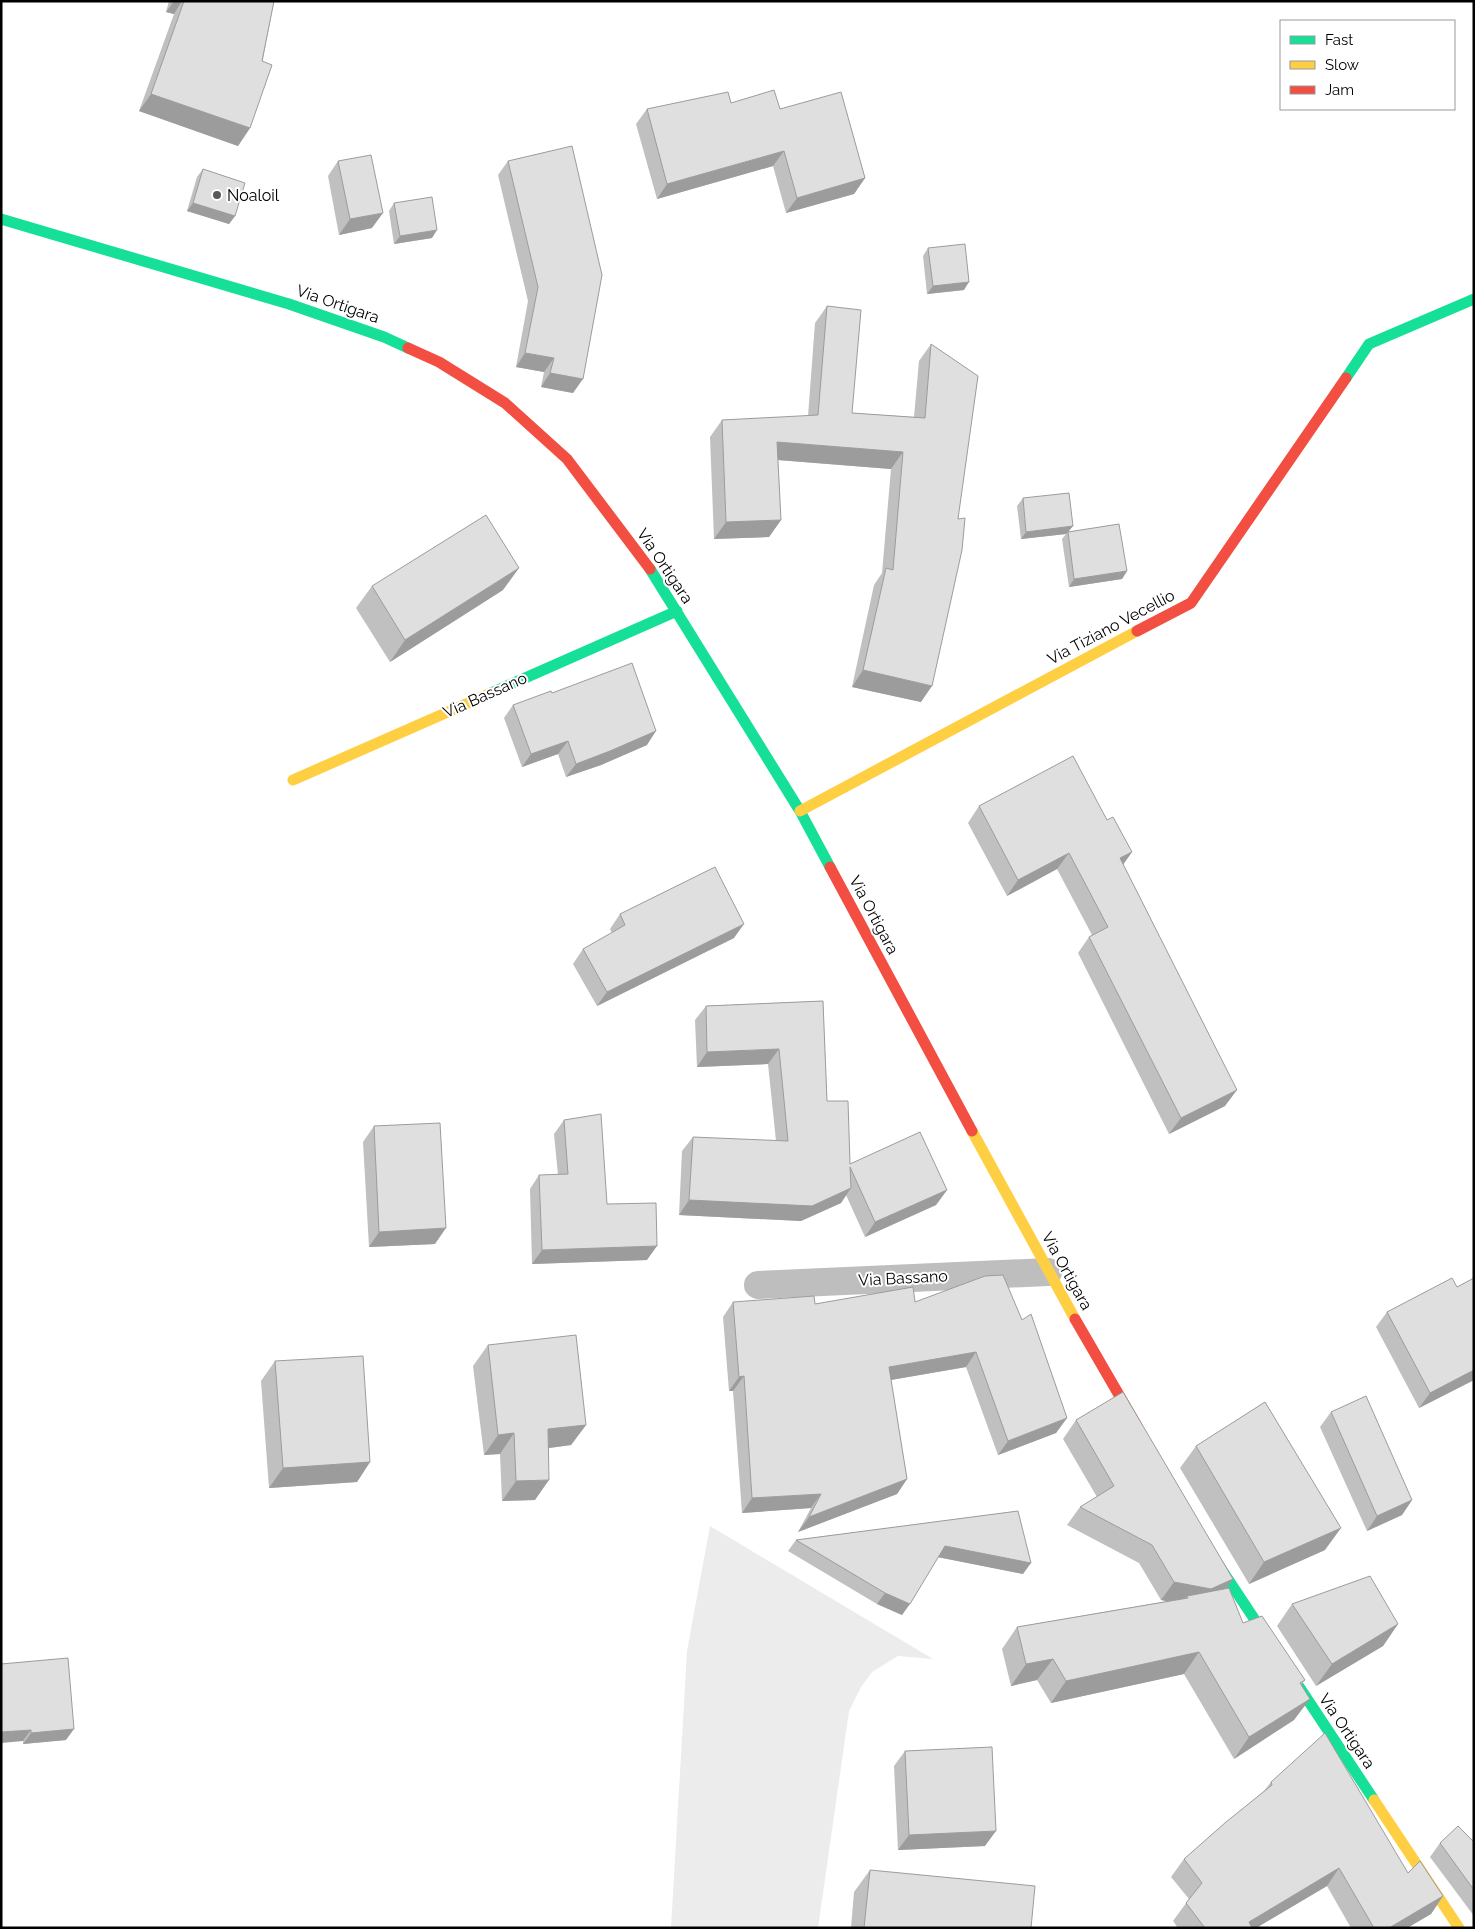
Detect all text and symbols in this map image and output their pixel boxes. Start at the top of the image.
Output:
legend [1280,20,1455,110]
text: Fast [1325,31,1353,49]
text: Slow [1325,56,1359,74]
text: Jam [1325,81,1354,99]
place label: Noaloil [227,186,280,205]
marker: Noaloil [211,189,223,201]
street label: Via Ortigara [294,281,382,327]
street label: Via Ortigara [633,525,697,607]
street label: Via Tiziano Vecellio [1044,585,1178,669]
street label: Via Bassano [440,668,530,722]
street label: Via Ortigara [845,872,903,958]
street label: Via Ortigara [1038,1229,1096,1313]
street label: Via Bassano [858,1266,948,1290]
street label: Via Ortigara [1315,1690,1379,1772]

